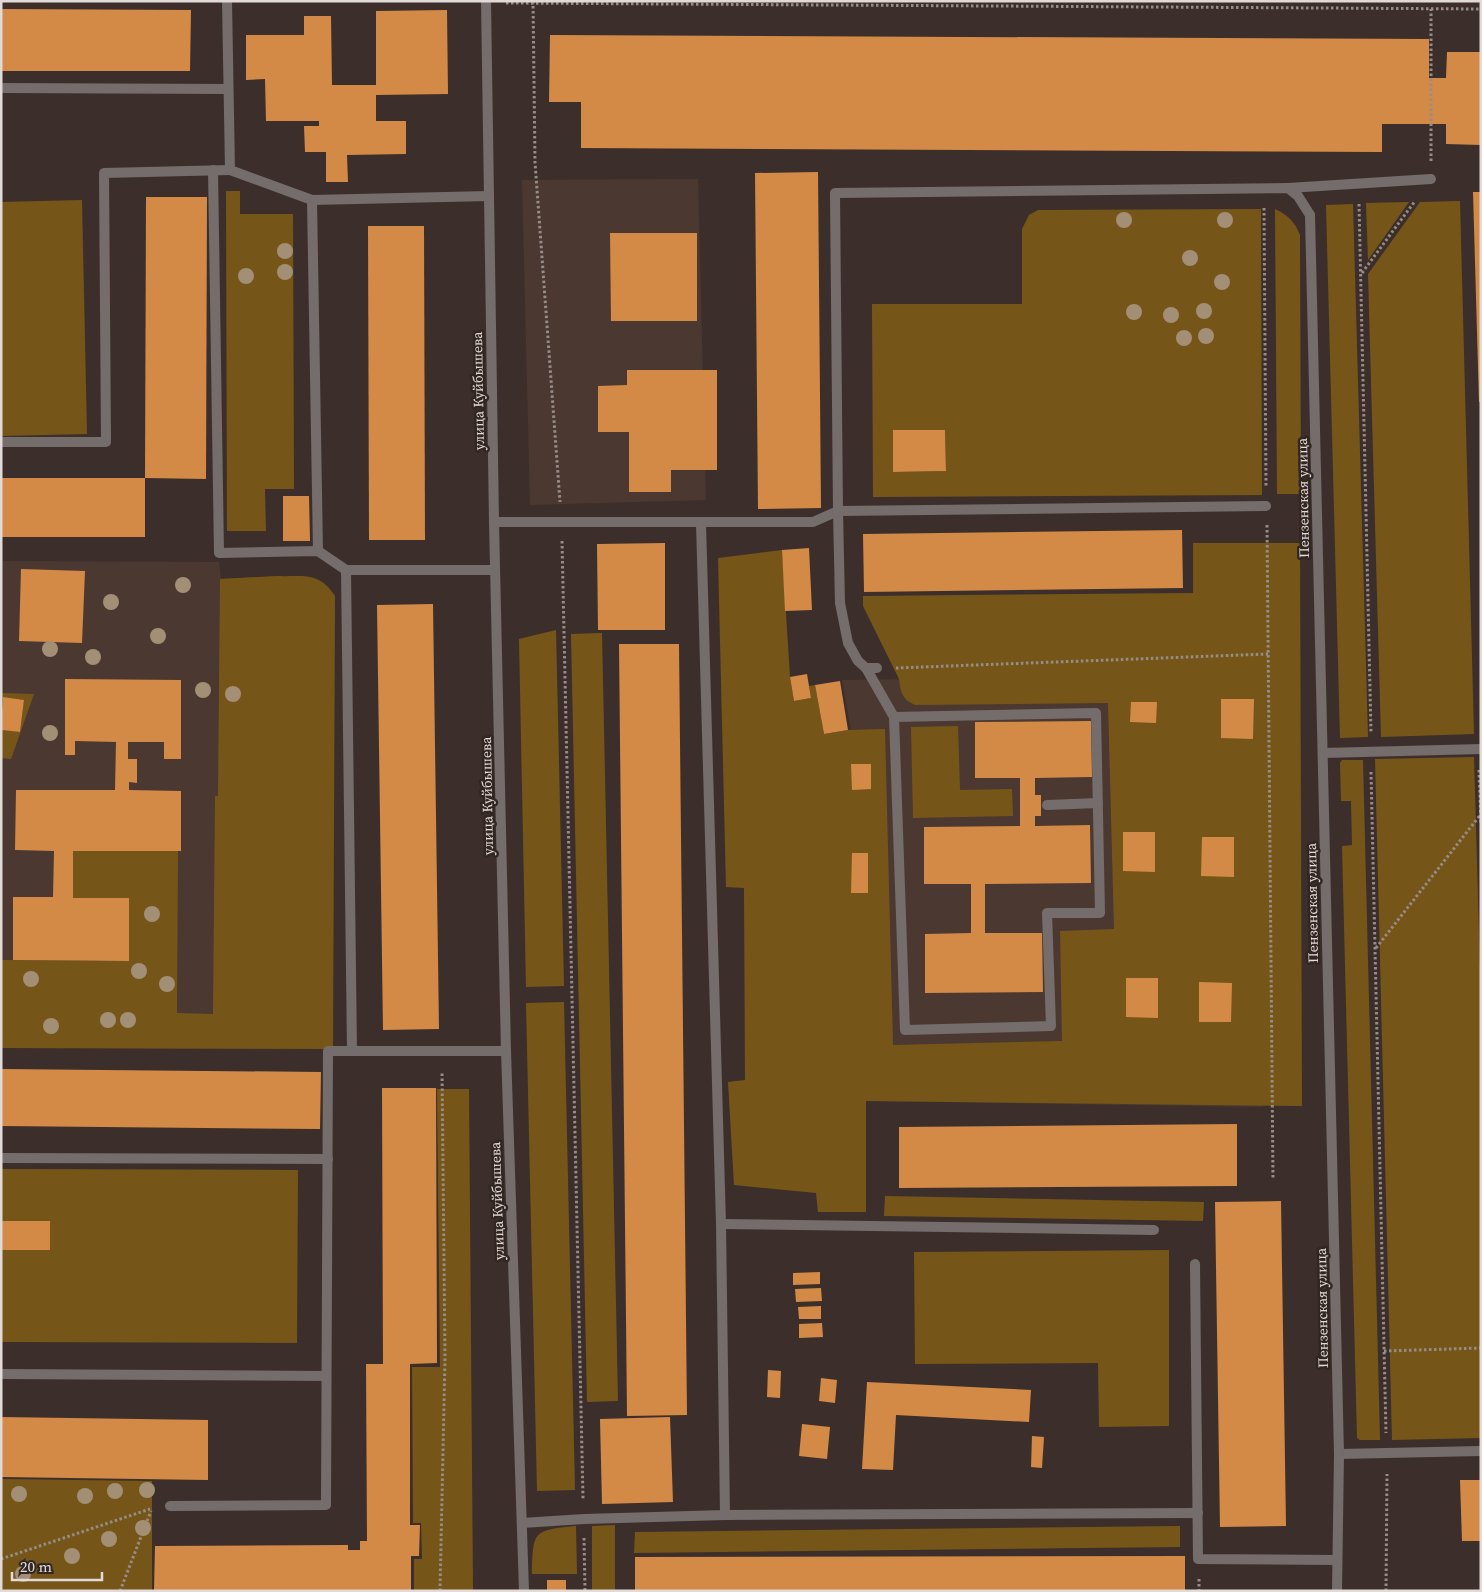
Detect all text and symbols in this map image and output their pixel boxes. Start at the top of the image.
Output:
street label: улица Куйбышева [467,331,489,450]
street label: Пензенская улица [1292,437,1314,558]
street label: улица Куйбышева [476,736,498,855]
street label: Пензенская улица [1301,842,1323,963]
street label: улица Куйбышева [485,1141,509,1261]
street label: Пензенская улица [1311,1247,1333,1368]
scale bar [12,1550,102,1582]
text: 20 m [20,1556,52,1577]

